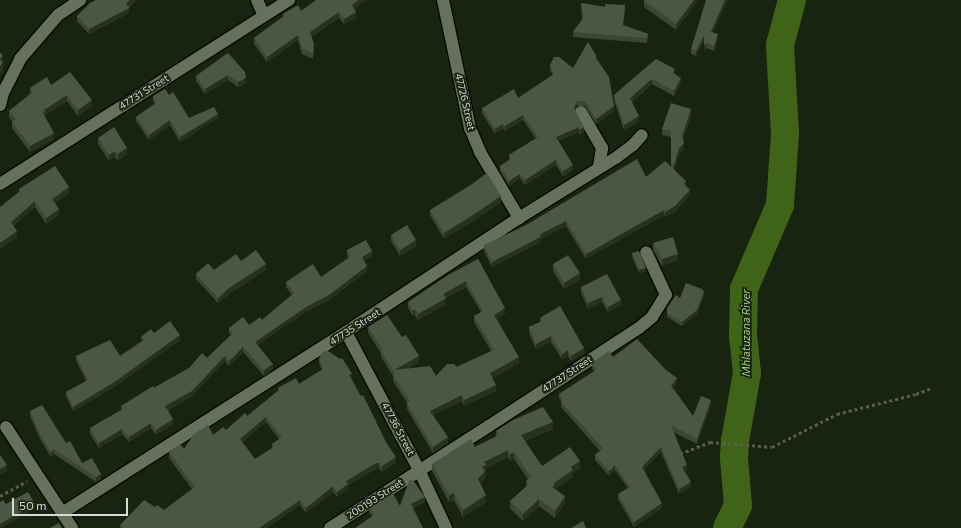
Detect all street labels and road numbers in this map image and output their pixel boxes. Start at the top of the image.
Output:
street label: 47731 Street [117,72,171,112]
street label: 47726 Street [453,72,477,132]
street label: 47735 Street [327,306,383,348]
street label: 47737 Street [540,353,594,395]
street label: 47736 Street [379,400,417,458]
street label: 200193 Street [345,476,405,522]

